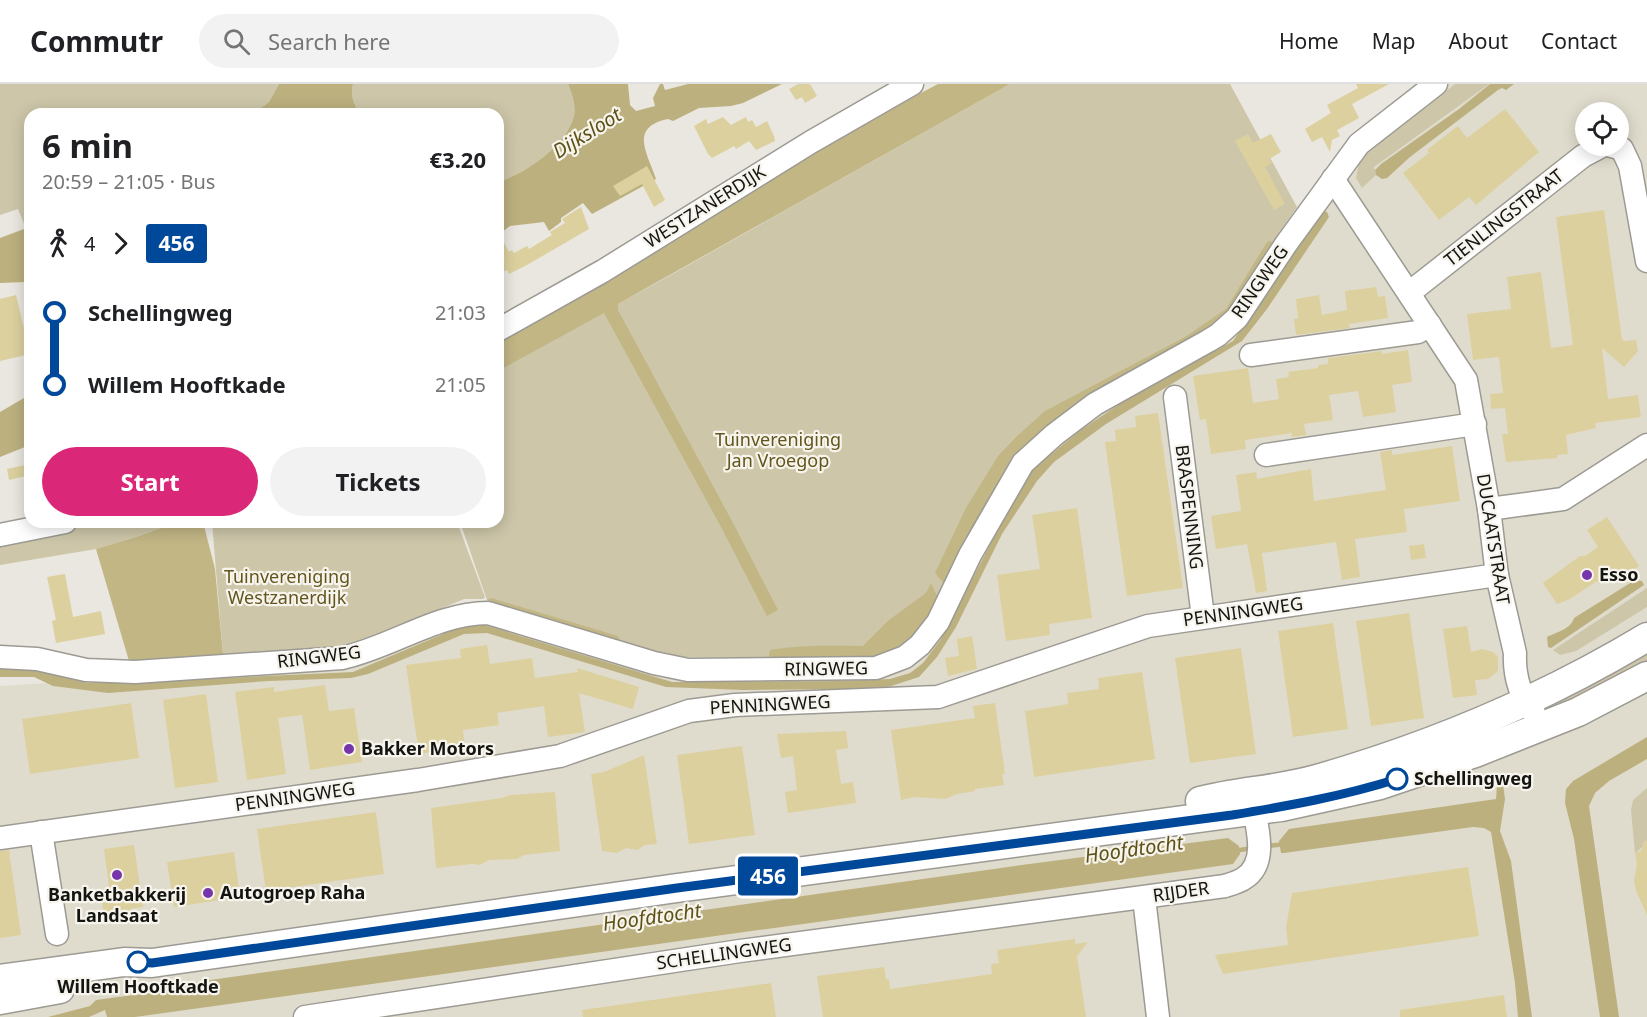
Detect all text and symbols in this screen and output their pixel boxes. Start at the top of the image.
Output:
search box [199,14,619,68]
text: Commutr [30,22,163,60]
icon: search [220,25,253,58]
text: Search here [268,26,390,56]
text: Home [1279,27,1339,55]
text: Map [1372,27,1415,55]
text: About [1448,27,1508,55]
text: Contact [1541,27,1617,55]
water label: Dijksloot [547,100,627,164]
map controls [1575,102,1629,156]
button: locate [1575,102,1629,156]
text: 6 min [42,123,133,168]
text: €3.20 [429,144,486,174]
street label: WESTZANERDIJK [639,159,770,253]
street label: TIENLINGSTRAAT [1439,163,1568,271]
text: 20:59 – 21:05 · Bus [42,168,215,195]
icon: walk [42,227,75,260]
icon: forward [104,227,137,260]
text: 456 [158,229,195,257]
text: 4 [84,230,95,257]
street label: RINGWEG [1225,240,1293,323]
text: Schellingweg [88,297,233,327]
text: 21:03 [435,299,486,326]
text: Willem Hooftkade [88,369,286,399]
text: 21:05 [435,371,486,398]
park label: Tuinvereniging Jan Vroegop [715,427,841,472]
street label: BRASPENNING [1170,443,1210,571]
button: Start [42,447,258,516]
button: Tickets [270,447,486,516]
street label: DUCAATSTRAAT [1472,472,1516,606]
place label: Esso [1599,562,1638,586]
park label: Tuinvereniging Westzanerdijk [224,564,350,609]
marker: Esso [1580,568,1594,582]
street label: PENNINGWEG [1181,591,1304,631]
street label: RINGWEG [276,639,362,673]
street label: RINGWEG [784,655,868,681]
street label: PENNINGWEG [709,689,831,719]
place label: Bakker Motors [361,736,494,760]
marker: Bakker Motors [342,742,356,756]
place label: Schellingweg [1414,766,1532,790]
marker: Schellingweg [1386,768,1408,790]
street label: PENNINGWEG [233,776,356,816]
water label: Hoofdtocht [1083,828,1186,869]
line badge: 456 [734,856,802,896]
text: 456 [750,862,786,890]
marker: Banketbakkerij Landsaat [110,868,124,882]
street label: RIJDER [1151,875,1211,907]
place label: Autogroep Raha [220,880,365,904]
place label: Banketbakkerij Landsaat [48,882,186,927]
marker: Autogroep Raha [201,886,215,900]
water label: Hoofdtocht [601,896,704,937]
street label: SCHELLINGWEG [655,932,793,974]
marker: Willem Hooftkade [127,951,149,973]
place label: Willem Hooftkade [57,974,219,998]

